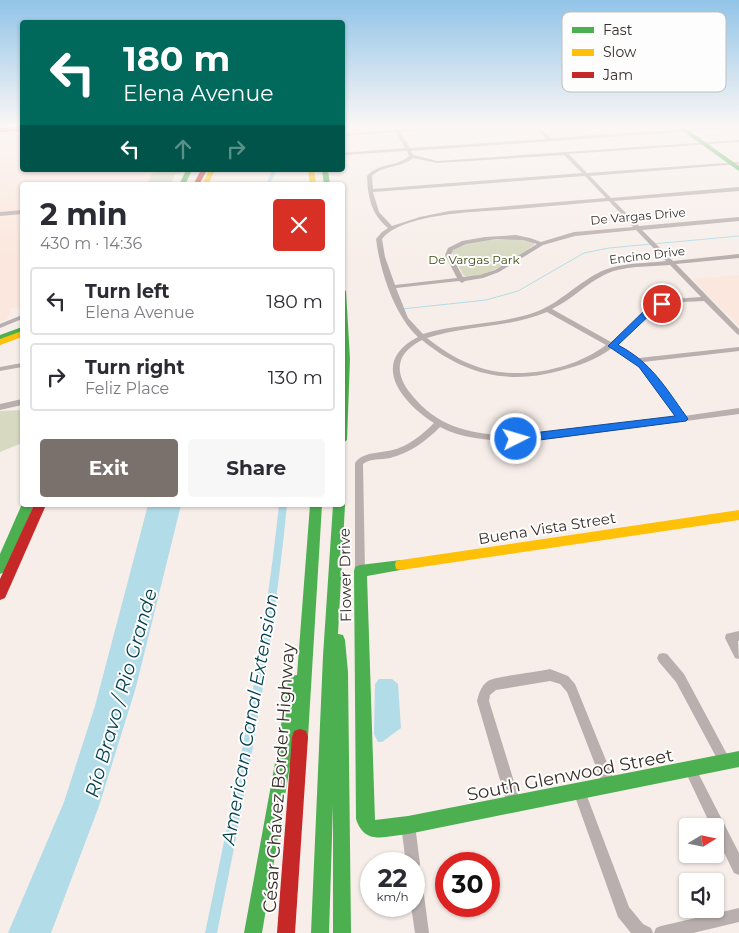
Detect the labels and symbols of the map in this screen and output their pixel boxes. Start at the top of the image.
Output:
legend [562,12,726,92]
text: Fast [603,21,633,39]
text: Slow [603,43,637,61]
text: Jam [602,66,633,84]
street label: De Vargas Drive [590,204,686,228]
street label: Encino Drive [608,243,686,267]
park label: De Vargas Park [428,252,521,267]
pin [641,283,683,325]
position arrow [489,412,541,464]
street label: Buena Vista Street [477,508,617,548]
street label: Flower Drive [335,528,355,622]
water label: Río Bravo / Rio Grande [80,586,162,800]
water label: American Canal Extension [216,592,283,847]
street label: César Chávez Border Highway [259,642,299,914]
street label: South Glenwood Street [465,744,675,806]
north arrow [679,818,724,862]
speed limit sign: 30 [435,852,500,917]

